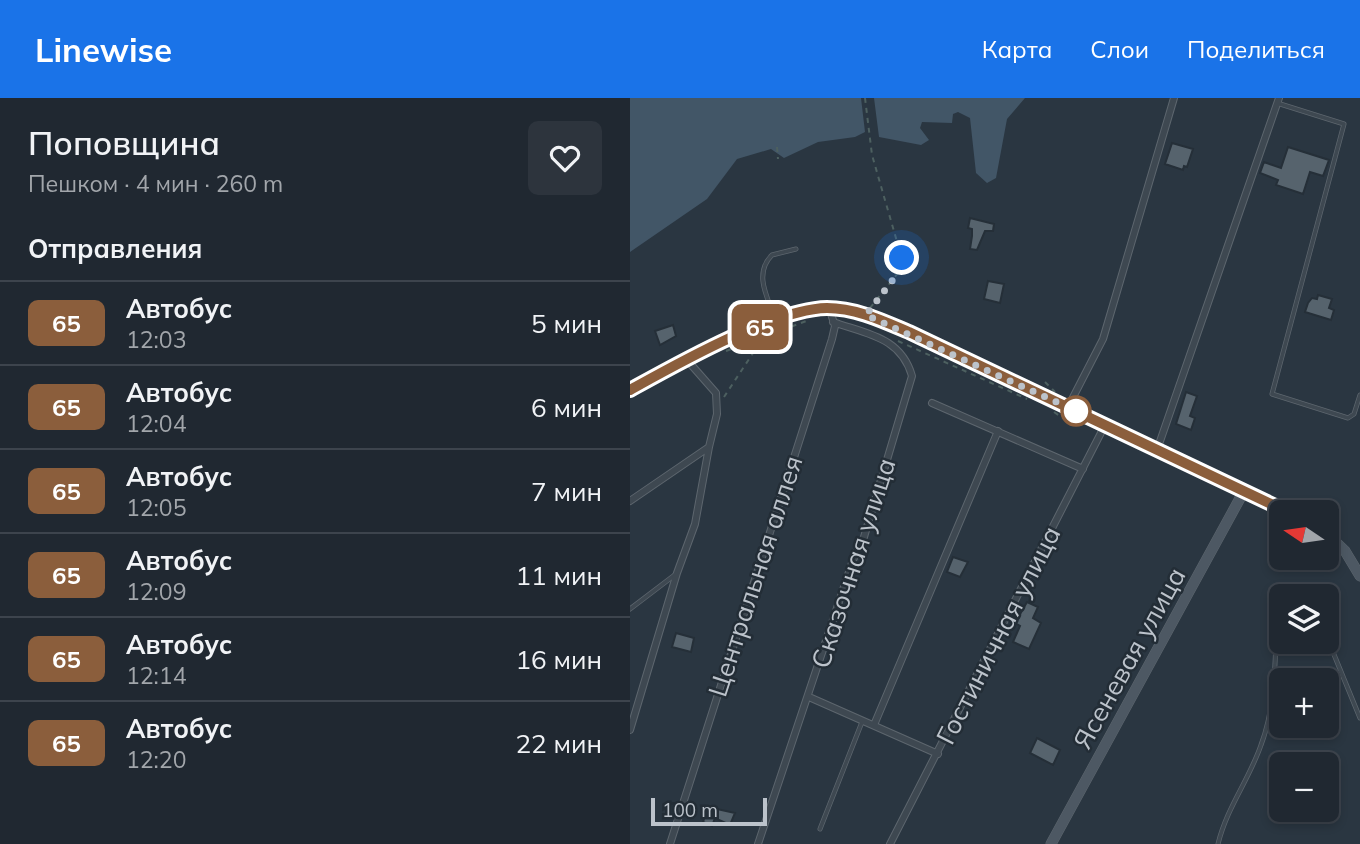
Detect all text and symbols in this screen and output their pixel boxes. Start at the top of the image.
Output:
text: Linewise [35,29,172,70]
text: Карта [982,34,1052,64]
text: Слои [1090,34,1149,64]
text: Поделиться [1187,34,1325,64]
button: heart [528,121,602,195]
text: Поповщина [28,122,220,163]
text: Пешком · 4 мин · 260 m [28,169,283,198]
text: Отправления [28,232,202,265]
your location [884,240,919,275]
text: Автобус [126,292,232,325]
line badge: 65 [729,304,792,350]
text: 5 мин [531,307,602,340]
text: 65 [52,308,81,338]
text: 65 [746,312,774,342]
text: 12:03 [126,325,186,354]
text: Автобус [126,376,232,409]
text: 6 мин [531,391,602,424]
text: 65 [52,392,81,422]
unlabelled marker [1061,396,1091,426]
text: 12:04 [126,409,186,438]
street label: Центральная аллея [700,451,810,701]
street label: Сказочная улица [803,454,903,672]
text: Автобус [126,460,232,493]
text: 7 мин [531,475,602,508]
text: 65 [52,476,81,506]
text: 12:05 [126,493,186,522]
north arrow [1269,500,1339,570]
map controls [1269,500,1339,822]
street label: Гостиничная улица [929,520,1067,750]
text: Автобус [126,544,232,577]
text: 11 мин [515,559,602,592]
text: 65 [52,560,81,590]
street label: Ясеневая улица [1065,561,1193,755]
text: 12:09 [126,577,186,606]
button: layers [1269,584,1339,654]
text: Автобус [126,628,232,661]
text: 16 мин [515,643,602,676]
text: 65 [52,644,81,674]
text: 12:14 [126,661,186,690]
button: + [1269,668,1339,738]
text: Автобус [126,712,232,745]
text: 22 мин [515,727,602,760]
text: 65 [52,728,81,758]
text: 12:20 [126,745,186,774]
button: − [1269,752,1339,822]
scale bar [651,795,766,827]
text: 100 m [662,798,718,822]

